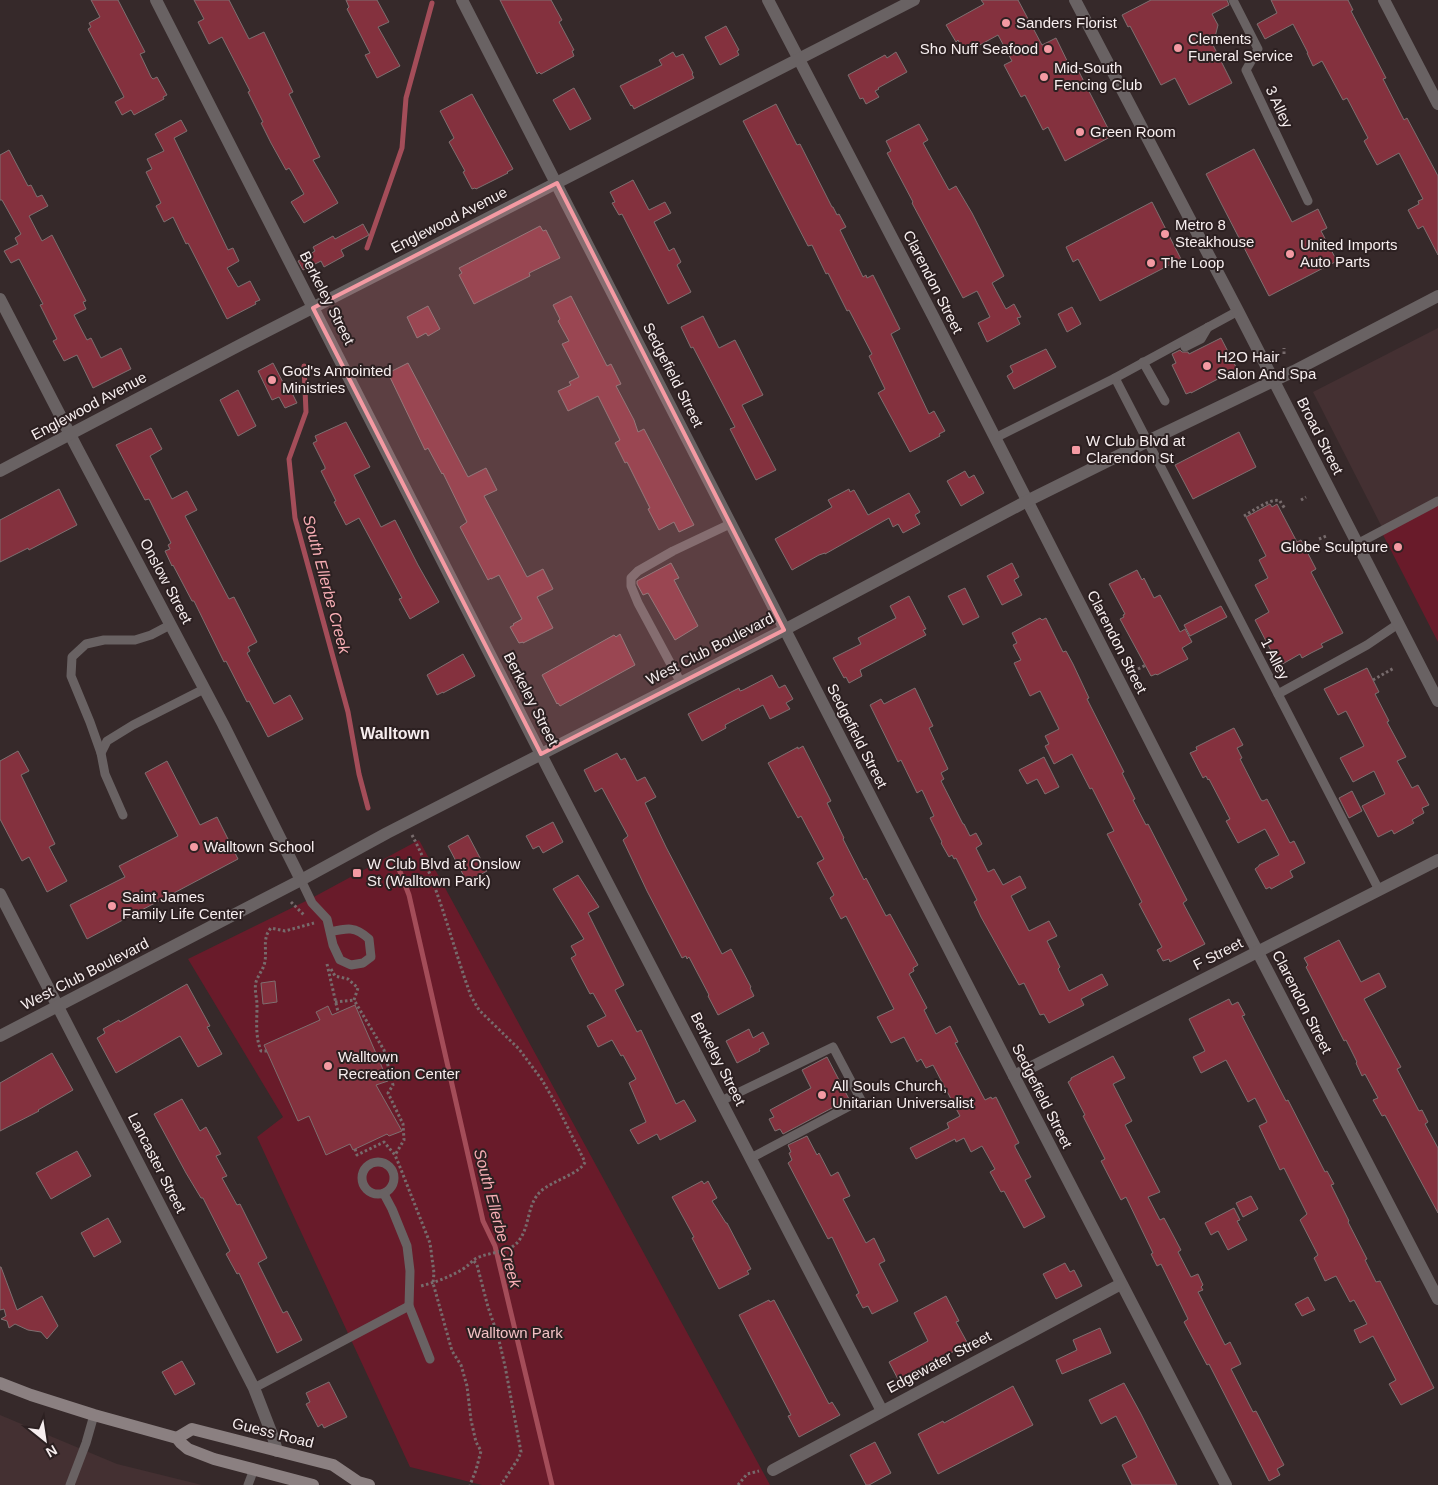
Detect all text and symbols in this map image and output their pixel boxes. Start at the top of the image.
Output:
place label: Sanders Florist [1016,14,1118,31]
marker: Sanders Florist [1000,17,1012,29]
place label: Clements Funeral Service [1188,30,1293,64]
place label: Sho Nuff Seafood [920,40,1038,57]
marker: Clements Funeral Service [1172,42,1184,54]
marker: Sho Nuff Seafood [1042,43,1054,55]
place label: Mid-South Fencing Club [1054,59,1142,93]
marker: Mid-South Fencing Club [1038,71,1050,83]
street label: 3 Alley [1262,83,1297,131]
place label: Green Room [1090,123,1176,140]
marker: Green Room [1074,126,1086,138]
street label: Englewood Avenue [388,183,510,256]
place label: Metro 8 Steakhouse [1175,216,1254,250]
street label: Clarendon Street [900,227,967,337]
marker: Metro 8 Steakhouse [1159,228,1171,240]
place label: United Imports Auto Parts [1300,236,1398,270]
street label: Berkeley Street [297,248,359,348]
marker: United Imports Auto Parts [1284,248,1296,260]
place label: The Loop [1161,254,1224,271]
marker: The Loop [1145,257,1157,269]
street label: Sedgefield Street [640,320,708,431]
place label: H2O Hair Salon And Spa [1217,348,1317,382]
marker: H2O Hair Salon And Spa [1201,360,1213,372]
place label: God's Annointed Ministries [282,362,392,396]
street label: Englewood Avenue [28,368,149,443]
marker: God's Annointed Ministries [266,374,278,386]
street label: Broad Street [1294,394,1348,478]
place label: W Club Blvd at Clarendon St [1086,432,1186,466]
marker: W Club Blvd at Clarendon St [1070,444,1082,456]
water label: South Ellerbe Creek [300,513,354,656]
street label: Onslow Street [137,535,196,627]
place label: Globe Sculpture [1280,538,1388,555]
marker: Globe Sculpture [1392,541,1404,553]
street label: Clarendon Street [1084,587,1151,697]
street label: West Club Boulevard [643,609,776,688]
street label: 1 Alley [1258,635,1293,683]
street label: Berkeley Street [501,649,563,749]
street label: Sedgefield Street [824,681,892,792]
district label: Walltown [360,725,430,742]
place label: Walltown School [204,838,314,855]
marker: Walltown School [188,841,200,853]
place label: W Club Blvd at Onslow St (Walltown Park) [367,855,521,889]
marker: W Club Blvd at Onslow St (Walltown Park) [351,867,363,879]
place label: Saint James Family Life Center [122,888,244,922]
marker: Saint James Family Life Center [106,900,118,912]
street label: F Street [1190,933,1246,973]
street label: West Club Boulevard [18,934,151,1013]
street label: Clarendon Street [1269,947,1336,1057]
street label: Berkeley Street [688,1009,750,1109]
street label: Sedgefield Street [1009,1041,1077,1152]
place label: Walltown Recreation Center [338,1048,460,1082]
marker: Walltown Recreation Center [322,1060,334,1072]
place label: All Souls Church, Unitarian Universalist [832,1077,975,1111]
marker: All Souls Church, Unitarian Universalist [816,1089,828,1101]
street label: Lancaster Street [125,1110,190,1216]
water label: South Ellerbe Creek [471,1147,525,1290]
park label: Walltown Park [467,1324,563,1341]
street label: Edgewater Street [884,1326,995,1396]
street label: Guess Road [231,1414,316,1451]
north arrow [20,1415,70,1465]
text: N [43,1442,60,1461]

